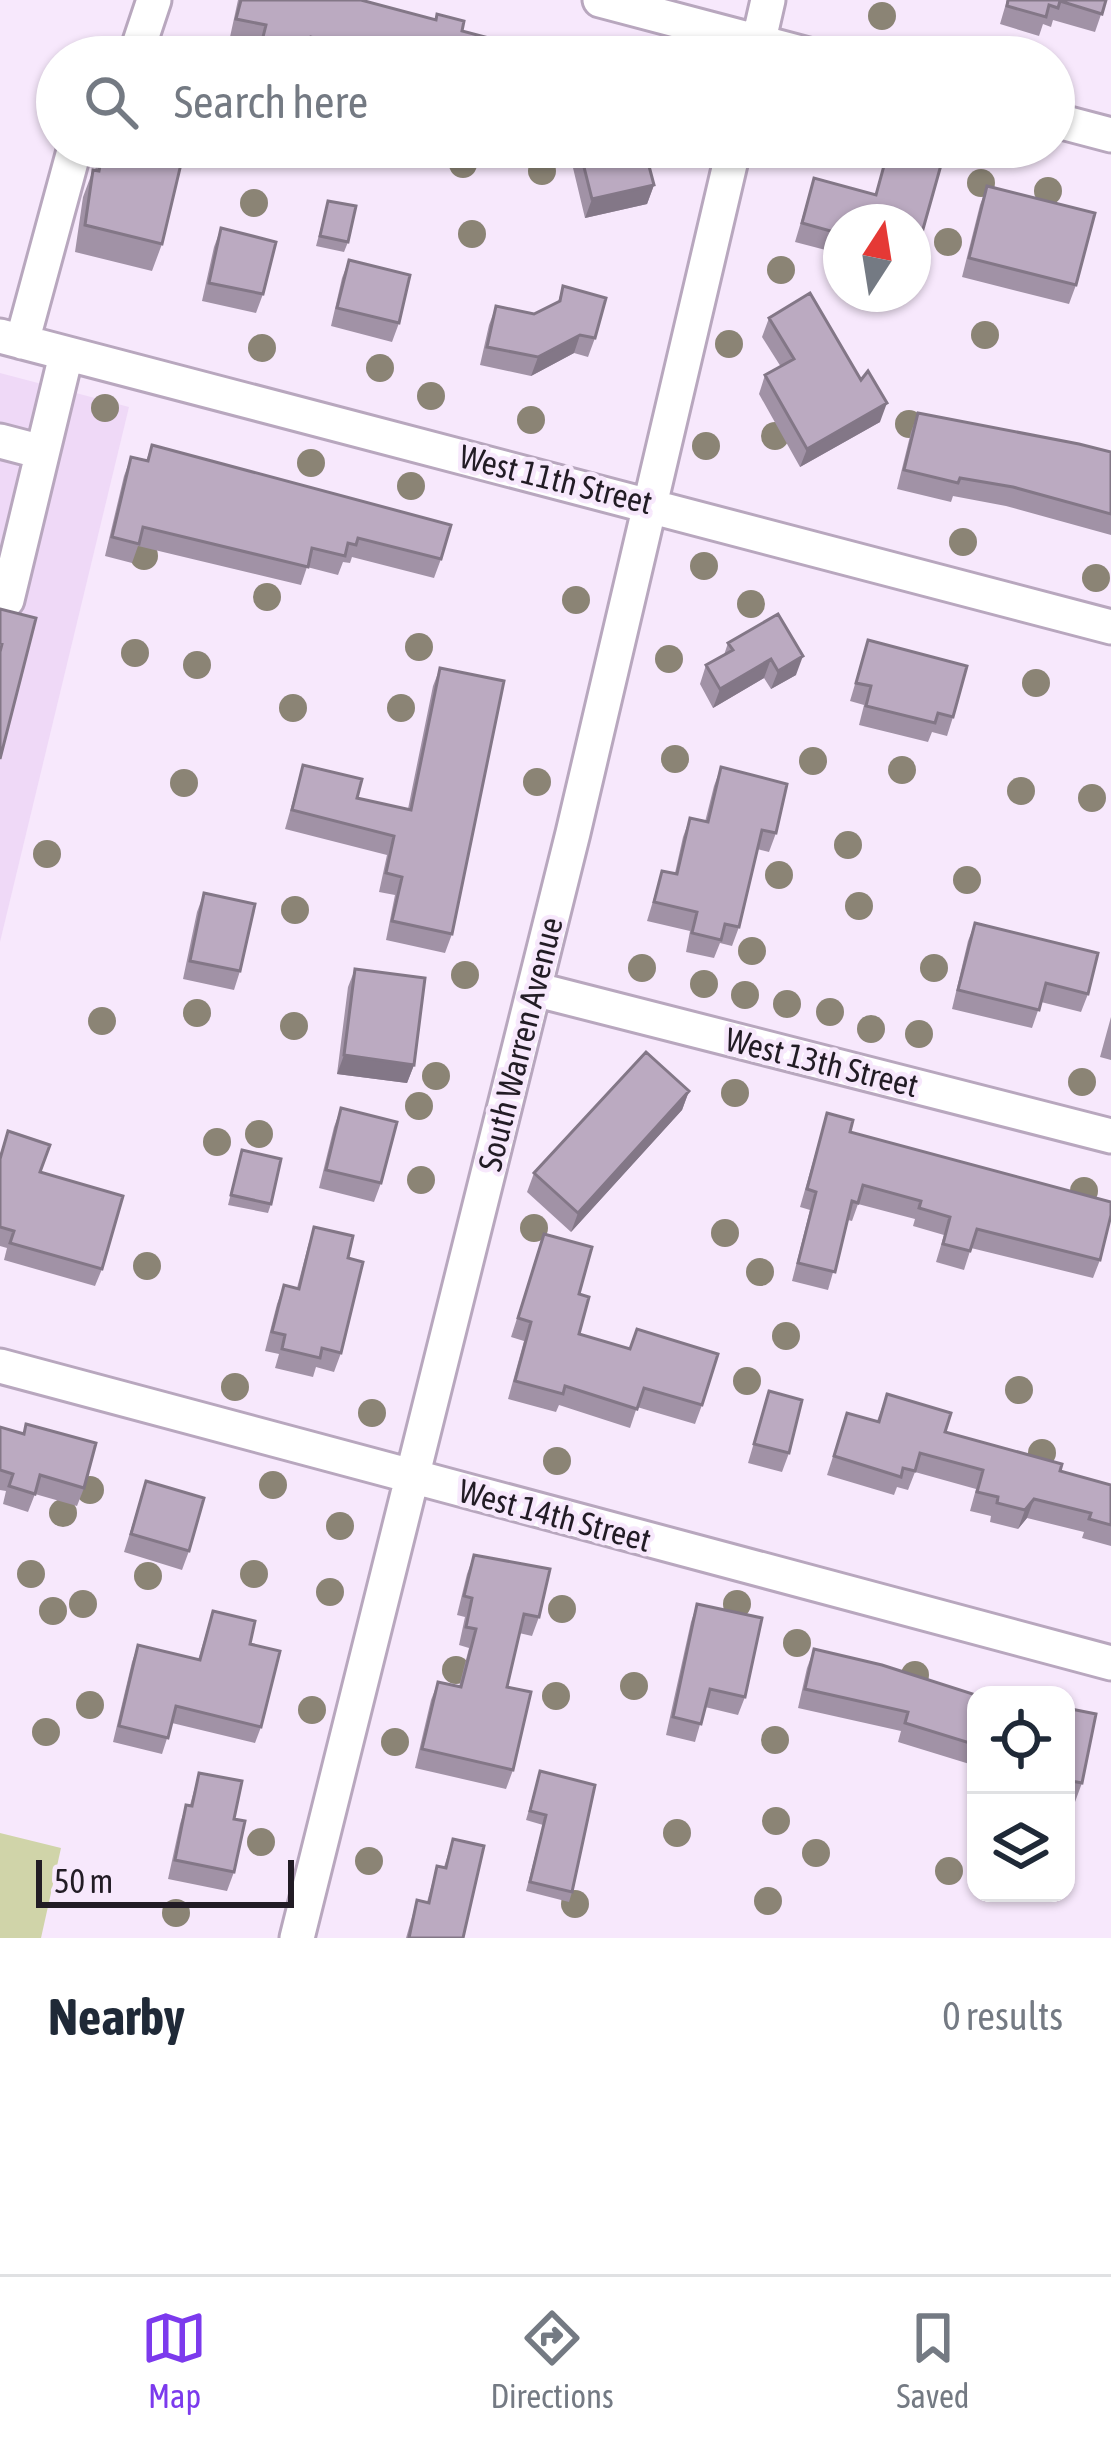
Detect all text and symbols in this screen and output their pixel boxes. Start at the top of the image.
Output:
search box [36,36,1075,168]
icon: search [78,69,144,135]
text: Search here [174,76,368,128]
north arrow [823,204,931,312]
street label: West 11th Street [456,437,656,521]
street label: South Warren Avenue [470,913,570,1175]
street label: West 13th Street [722,1020,922,1104]
street label: West 14th Street [455,1471,655,1559]
map controls [967,1686,1075,1902]
button: locate [967,1686,1075,1794]
button: layers [967,1794,1075,1902]
scale bar [36,1854,294,1907]
text: 50 m [54,1862,113,1900]
text: Nearby [48,1987,185,2046]
text: 0 results [942,1994,1063,2038]
tab: Map [141,2305,207,2415]
tab: Directions [490,2305,614,2415]
tab: Saved [897,2305,969,2415]

